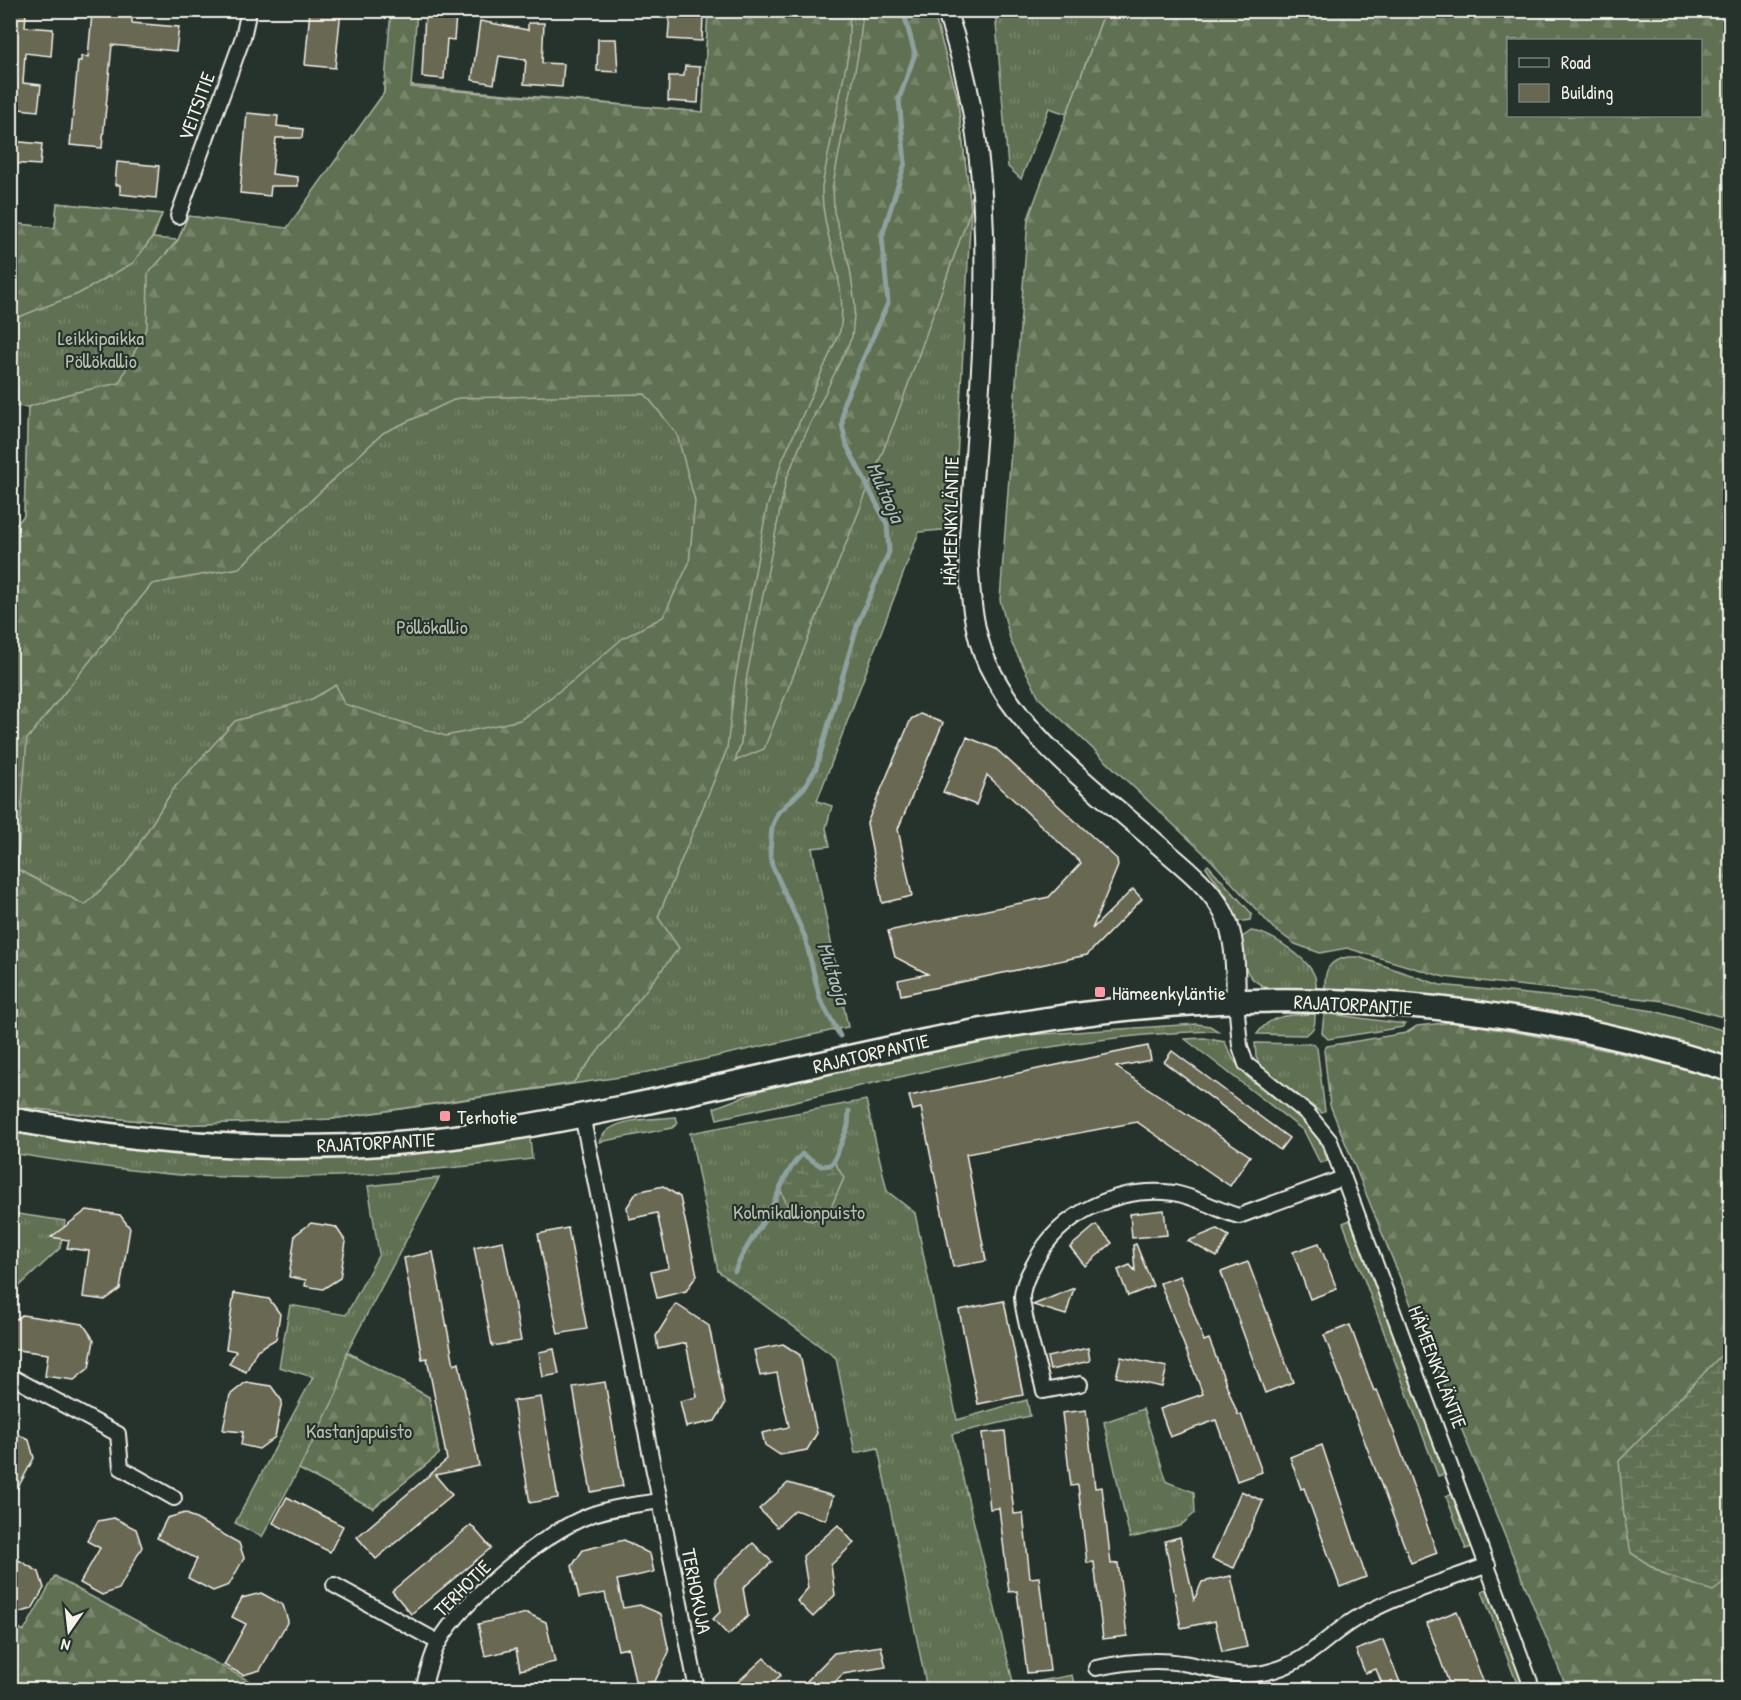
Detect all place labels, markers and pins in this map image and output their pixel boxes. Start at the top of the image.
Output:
place label: Hämeenkyläntie [1112,979,1226,1006]
marker: Hämeenkyläntie [1093,985,1107,999]
place label: Terhotie [457,1103,518,1130]
marker: Terhotie [438,1109,452,1123]

